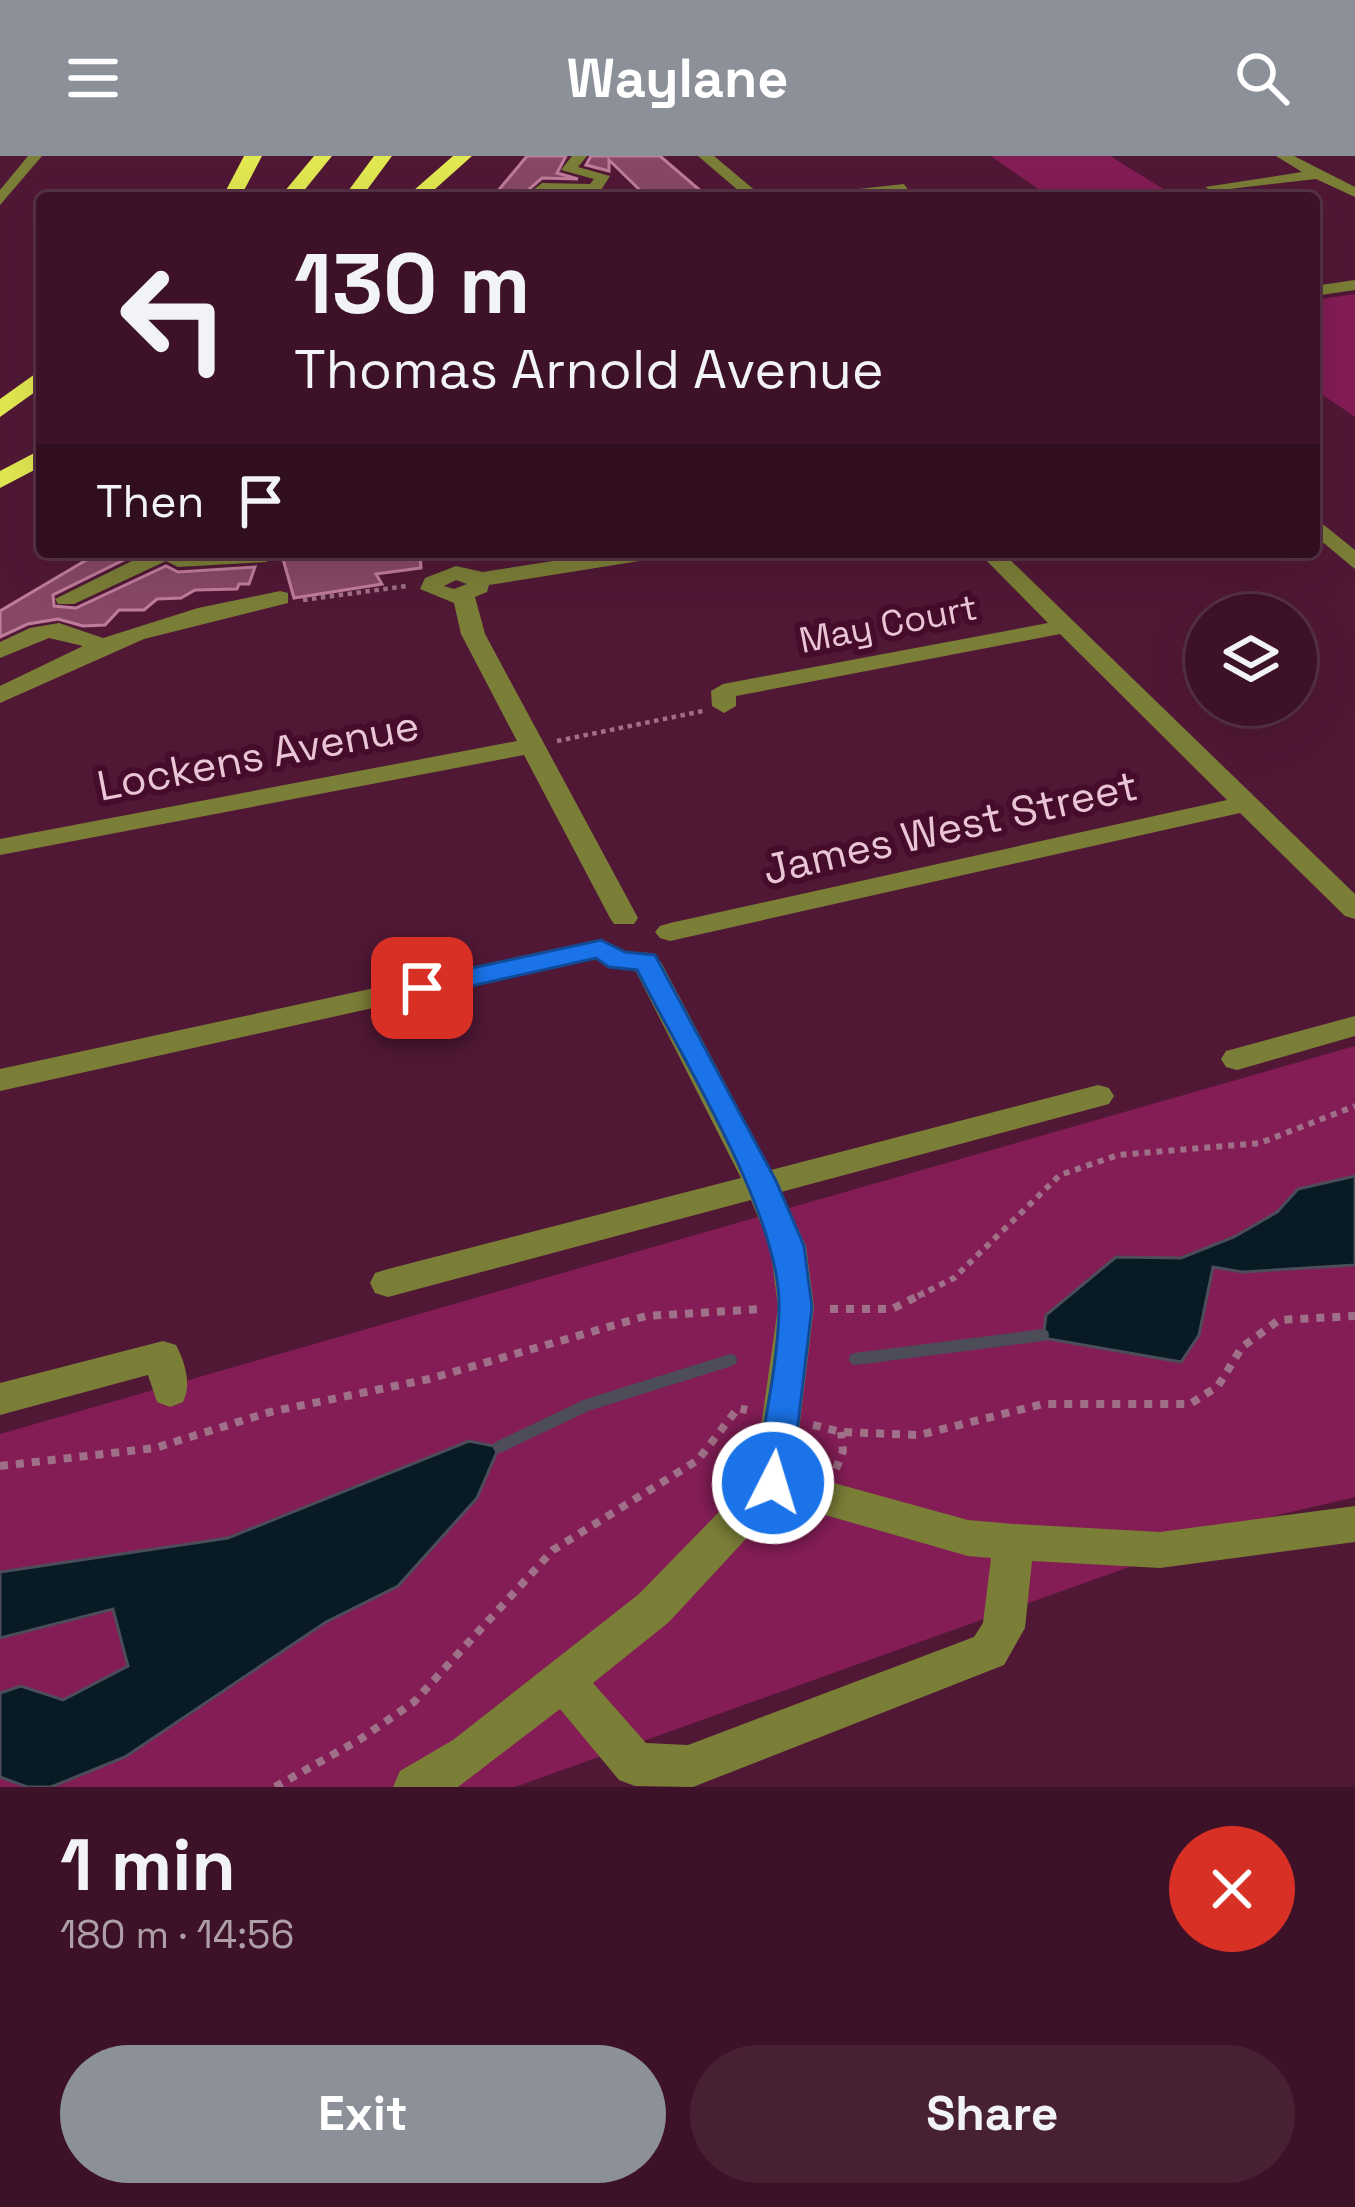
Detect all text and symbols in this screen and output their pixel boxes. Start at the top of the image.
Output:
text: Waylane [567,44,788,113]
icon: menu [60,45,126,111]
icon: search [1229,45,1295,111]
text: 130 m [294,230,531,338]
icon: left [96,240,252,396]
text: Thomas Arnold Avenue [294,335,884,404]
icon: arrive [228,468,294,534]
text: Then [96,473,204,530]
street label: May Court [795,584,981,664]
map controls [1185,594,1317,726]
button: layers [1185,594,1317,726]
street label: Lockens Avenue [93,698,423,813]
street label: James West Street [758,759,1143,896]
pin [371,937,473,1039]
icon: arrive [389,955,455,1021]
position arrow [710,1420,836,1546]
text: 1 min [60,1819,236,1911]
button: close [1169,1826,1295,1952]
text: 180 m · 14:56 [60,1910,294,1959]
button: Exit [60,2045,666,2183]
button: Share [690,2045,1295,2183]

